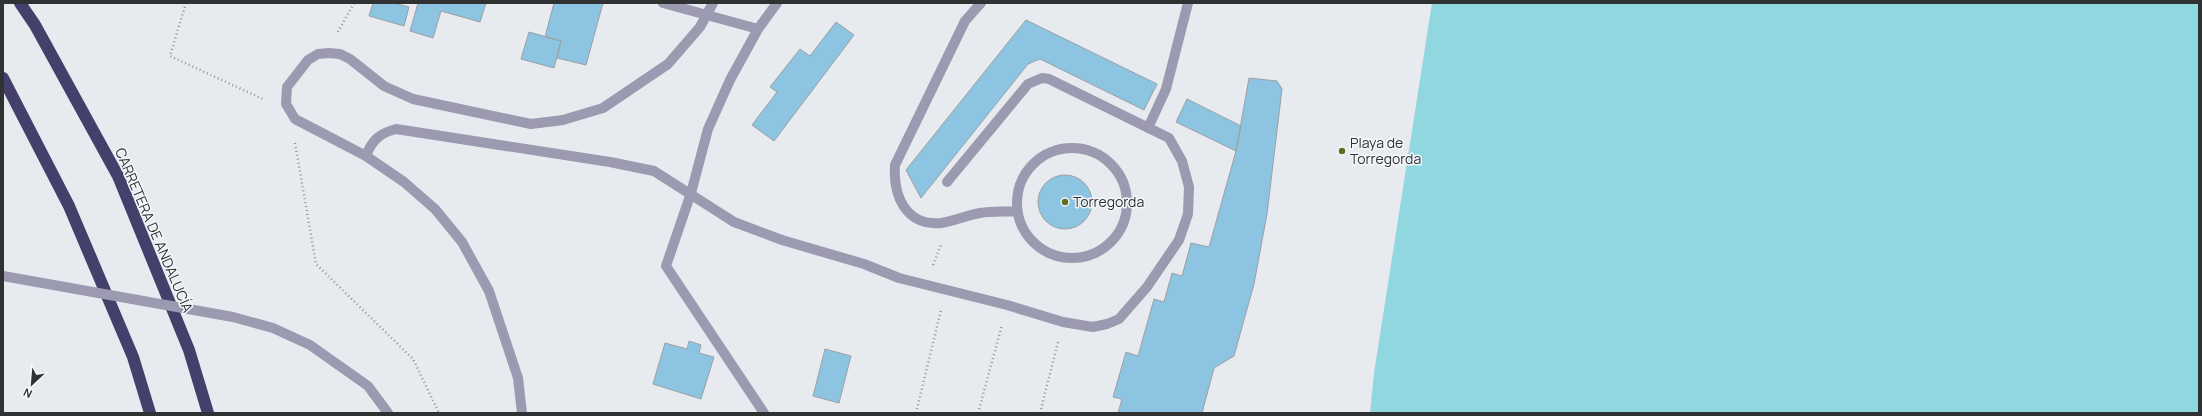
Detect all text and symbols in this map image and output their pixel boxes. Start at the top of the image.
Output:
place label: Playa de Torregorda [1350,133,1421,168]
street label: CARRETERA DE ANDALUCÍA [111,145,198,315]
marker: Playa de Torregorda [1337,146,1347,156]
place label: Torregorda [1073,192,1144,211]
marker: Torregorda [1060,197,1070,207]
north arrow [12,364,52,404]
text: N [20,385,34,402]

